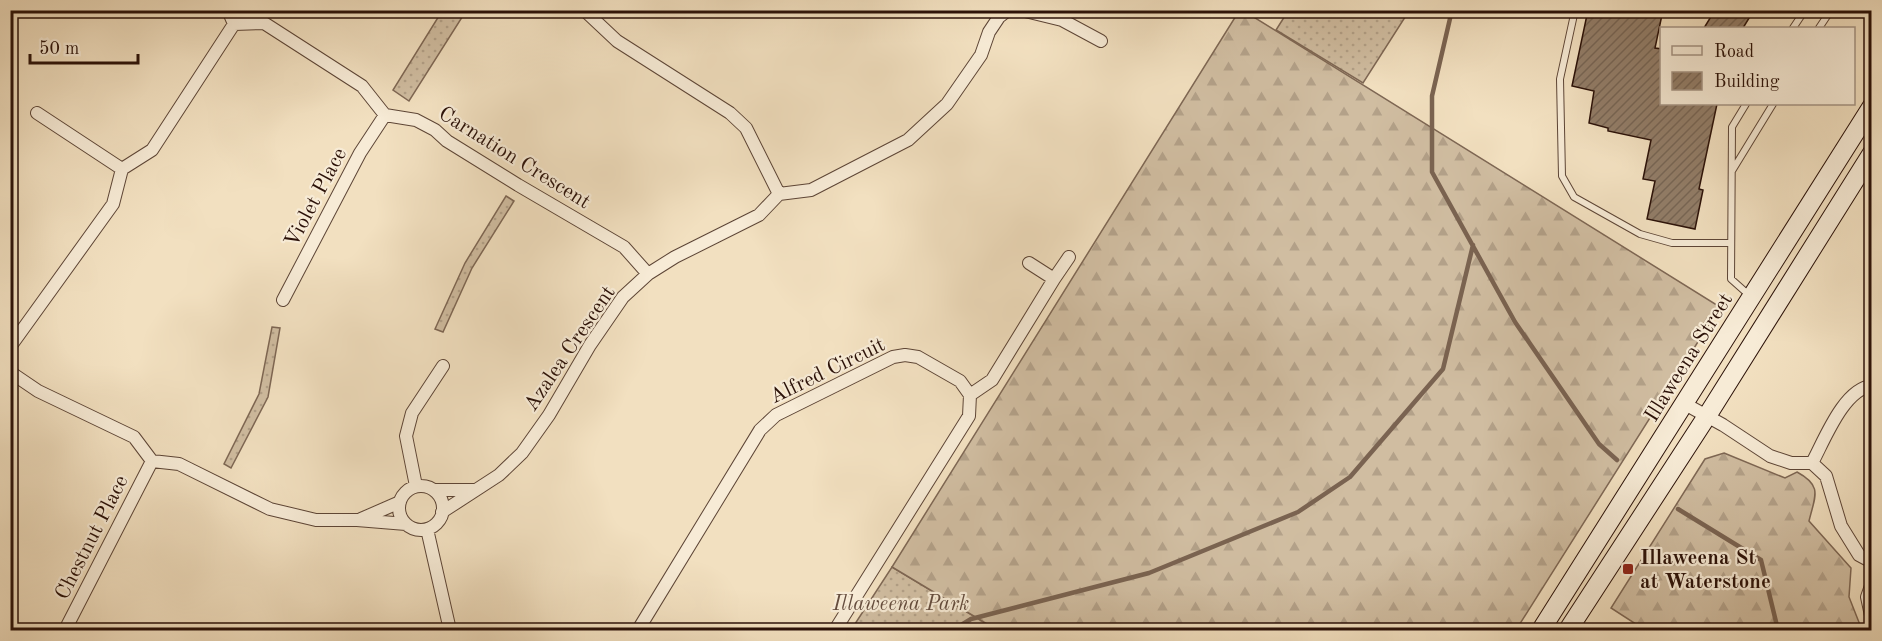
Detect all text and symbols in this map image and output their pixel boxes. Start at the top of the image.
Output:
scale bar [30,27,138,65]
legend [1660,27,1855,105]
text: 50 m [39,40,79,58]
text: Road [1714,43,1754,61]
text: Building [1714,73,1780,91]
street label: Carnation Crescent [435,103,594,213]
street label: Violet Place [281,145,351,251]
street label: Azalea Crescent [521,282,620,415]
street label: Illaweena Street [1641,290,1737,426]
street label: Alfred Circuit [767,334,889,408]
street label: Chestnut Place [52,472,133,603]
place label: Illaweena St at Waterstone [1640,548,1771,593]
marker: Illaweena St at Waterstone [1621,562,1635,576]
park label: Illaweena Park [832,594,969,615]

